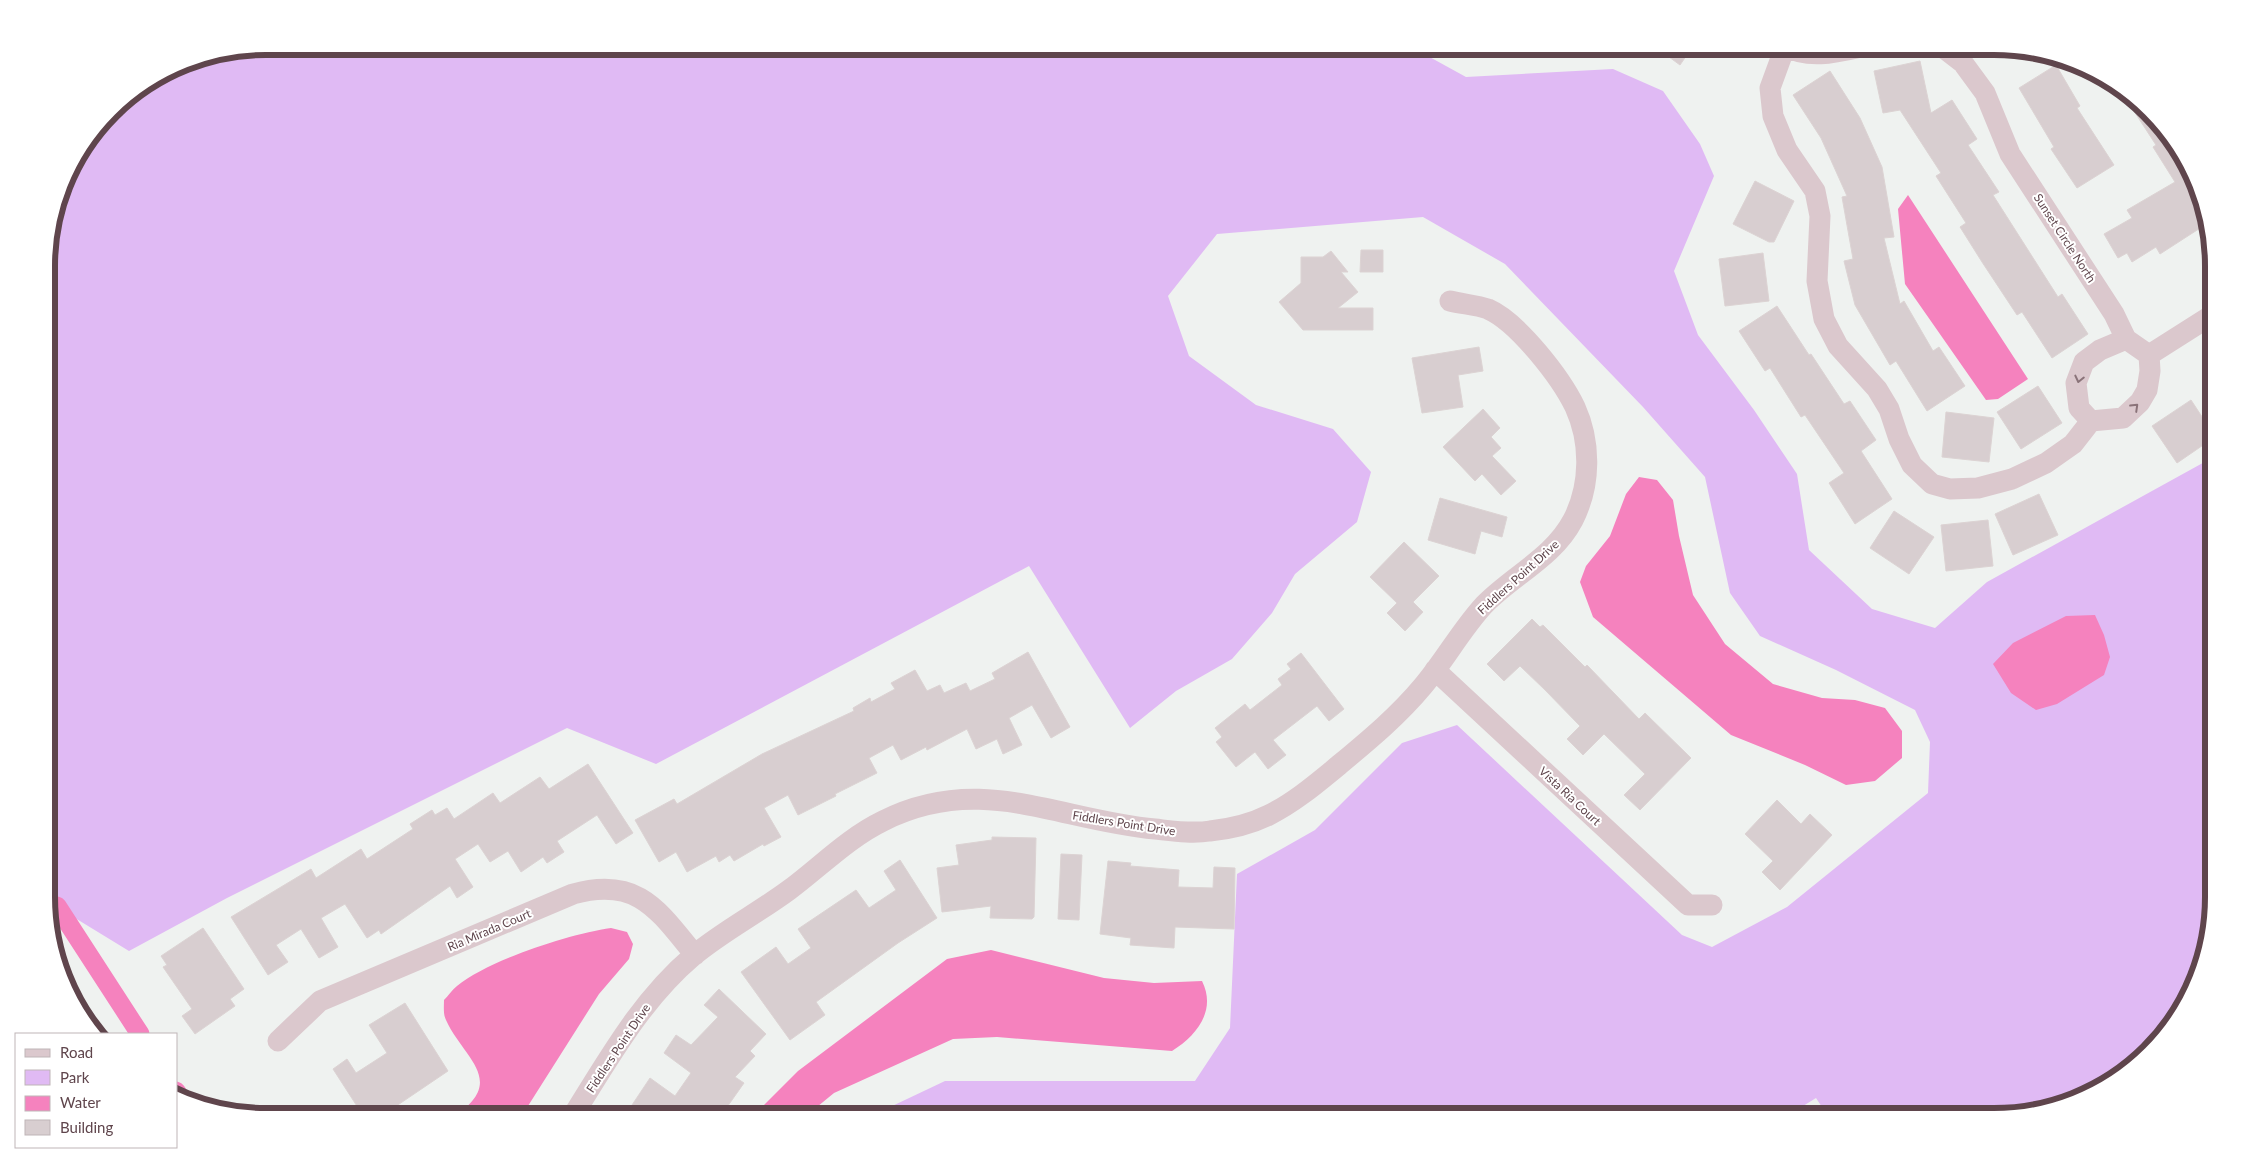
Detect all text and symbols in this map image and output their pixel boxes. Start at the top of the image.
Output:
street label: Sunset Circle North [2031,191,2099,285]
one-way arrow [2074,374,2085,383]
one-way arrow [2129,404,2138,413]
street label: Fiddlers Point Drive [1474,537,1562,617]
street label: Vista Ria Court [1536,764,1604,829]
street label: Fiddlers Point Drive [1071,807,1177,839]
street label: Ria Mirada Court [445,905,534,954]
street label: Fiddlers Point Drive [583,1001,653,1095]
legend [15,1033,178,1148]
text: Road [60,1043,93,1061]
text: Park [60,1068,90,1086]
text: Water [60,1093,101,1111]
text: Building [60,1118,113,1136]

